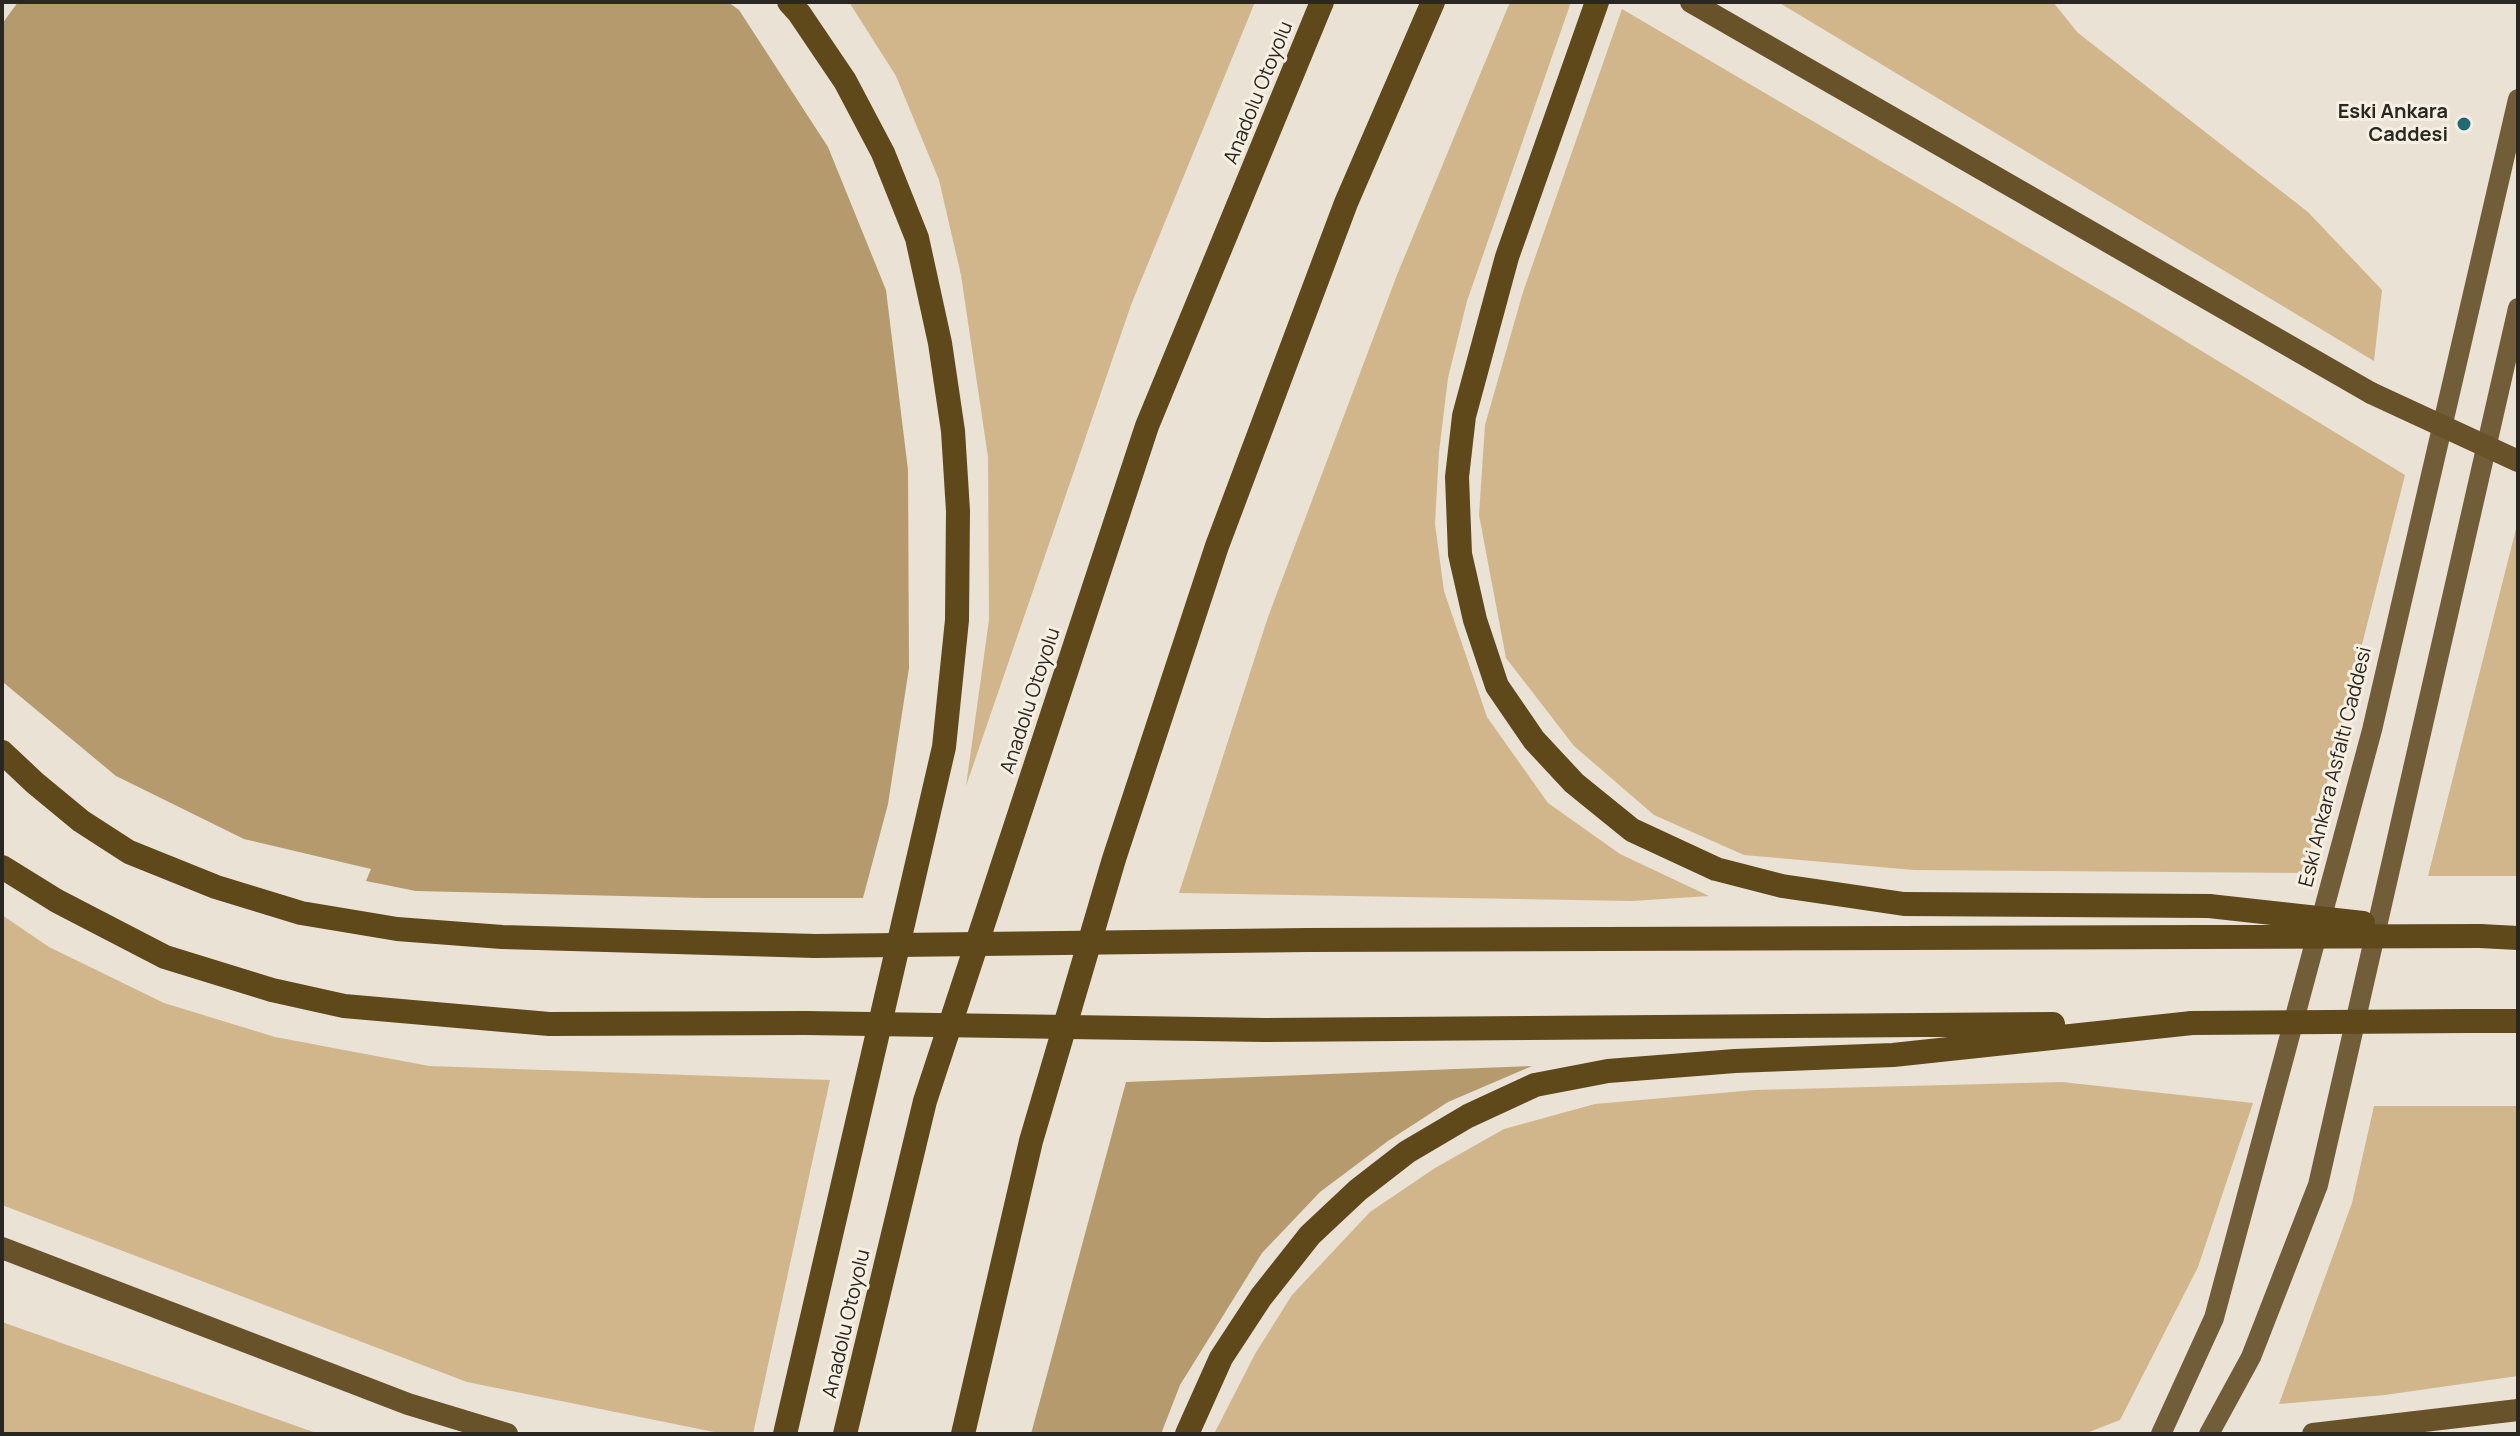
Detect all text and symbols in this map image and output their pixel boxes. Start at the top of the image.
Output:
street label: Anadolu Otoyolu [1219,18,1299,168]
place label: Eski Ankara Caddesi [2338,100,2448,147]
marker: Eski Ankara Caddesi [2455,115,2473,133]
street label: Anadolu Otoyolu [996,625,1066,777]
street label: Eski Ankara Asfaltı Caddesi [2295,645,2377,889]
street label: Anadolu Otoyolu [818,1247,876,1401]

